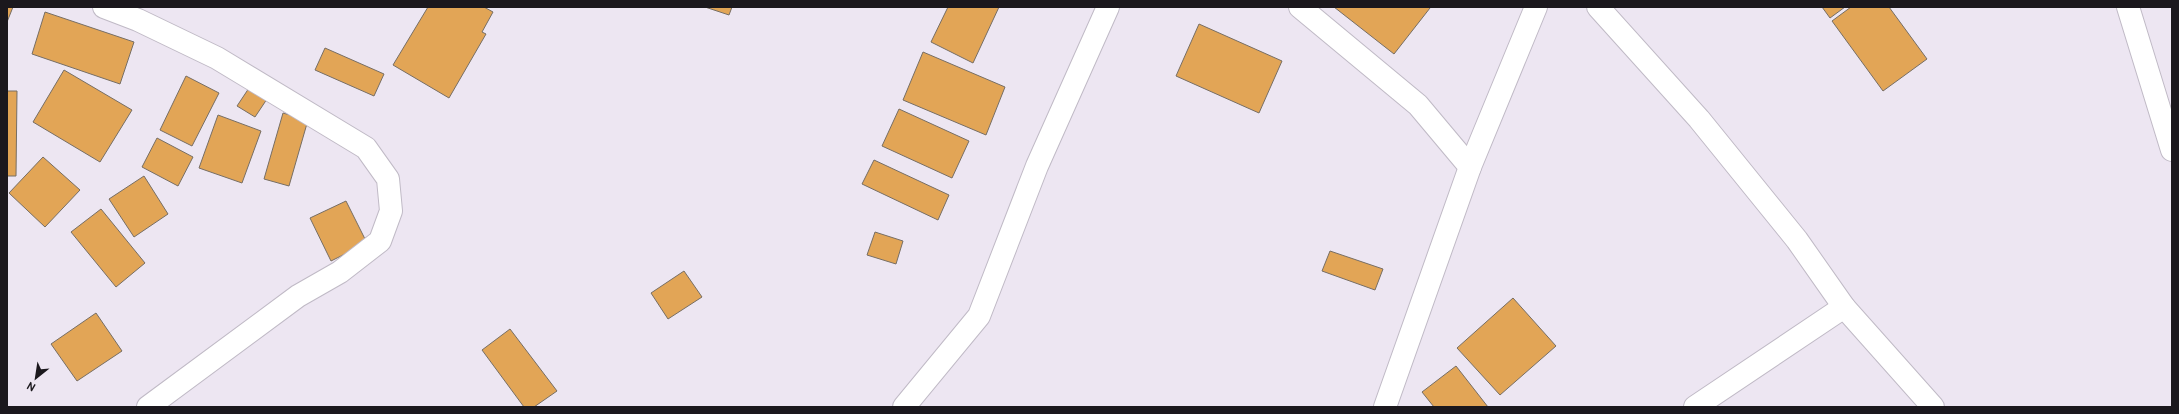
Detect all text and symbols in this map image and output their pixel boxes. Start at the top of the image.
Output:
north arrow [16,358,56,398]
text: N [25,378,38,394]

